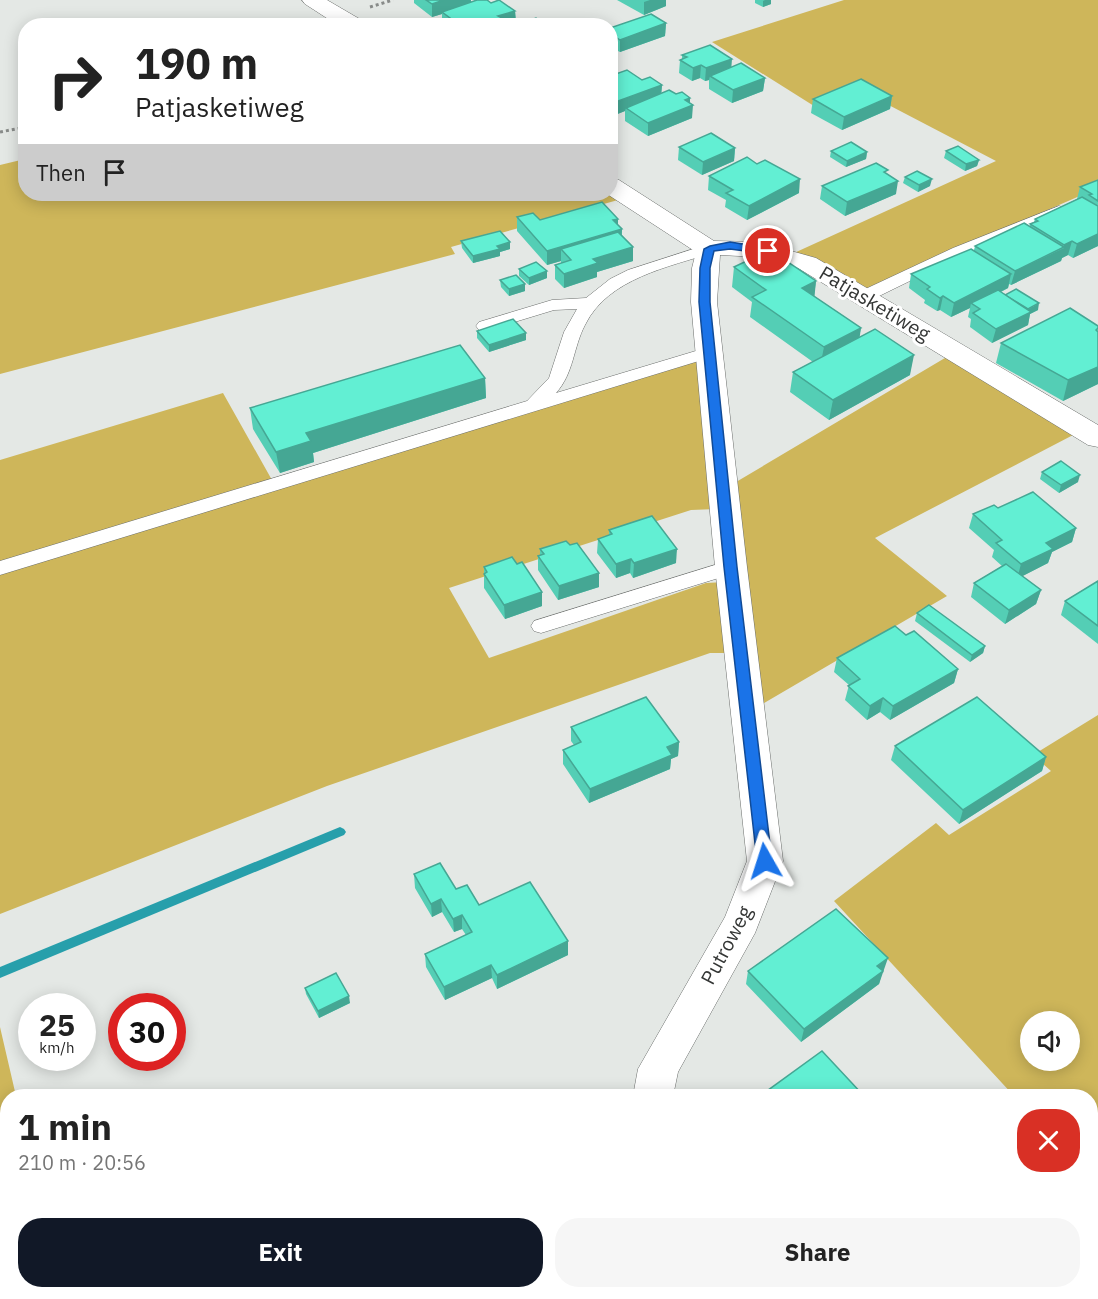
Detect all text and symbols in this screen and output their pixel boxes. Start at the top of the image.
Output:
text: 190 m [135,36,258,91]
icon: right [36,42,114,120]
text: Patjasketiweg [135,89,304,124]
icon: arrive [98,156,131,189]
text: Then [36,158,86,187]
pin [742,225,793,276]
icon: arrive [751,234,784,267]
street label: Patjasketiweg [814,259,936,347]
position arrow [733,829,797,893]
street label: Putroweg [694,900,758,989]
speed limit sign: 30 [108,993,186,1071]
text: 25 [39,1005,75,1044]
map controls [1020,1011,1080,1071]
button: sound [1020,1011,1080,1071]
text: km/h [39,1038,75,1057]
text: 1 min [18,1103,112,1150]
button: close [1017,1109,1080,1172]
text: 210 m · 20:56 [18,1149,146,1176]
button: Exit [18,1218,543,1287]
button: Share [555,1218,1080,1287]

